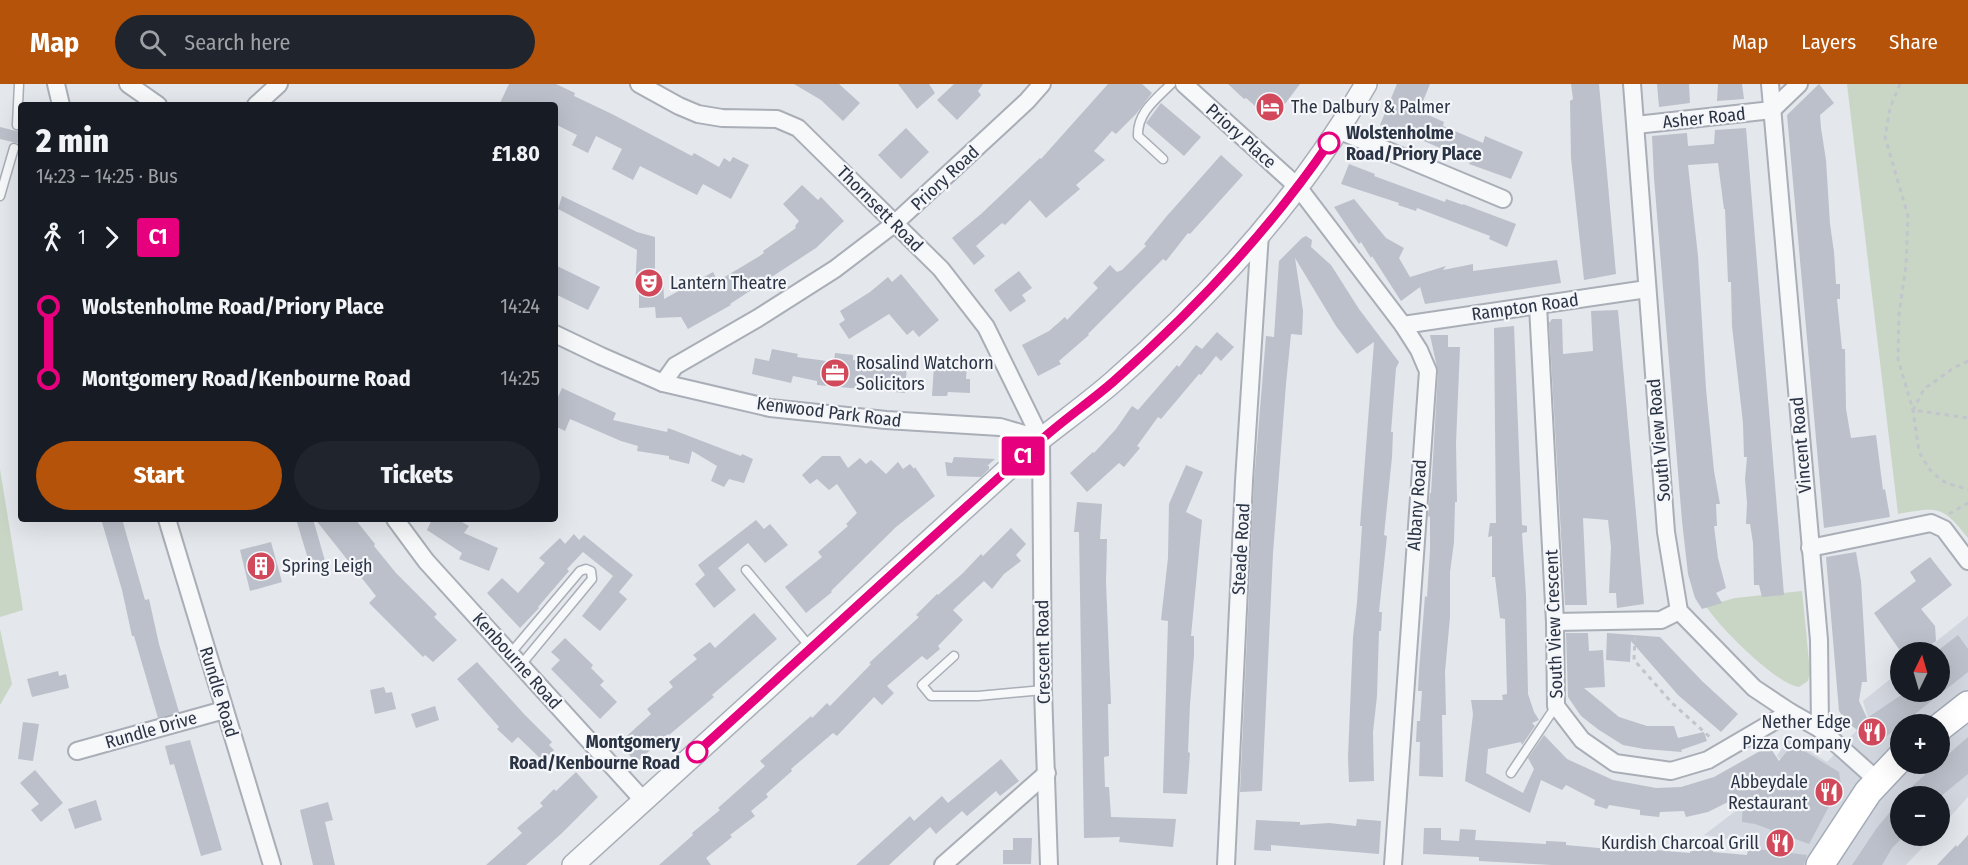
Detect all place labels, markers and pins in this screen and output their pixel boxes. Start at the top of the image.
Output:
hotel icon: The Dalbury & Palmer [1254,91,1286,123]
place label: The Dalbury & Palmer [1291,96,1451,118]
place label: Wolstenholme Road/Priory Place [1346,122,1482,165]
marker: Wolstenholme Road/Priory Place [1318,132,1340,154]
theatre icon: Lantern Theatre [633,267,665,299]
place label: Lantern Theatre [670,272,787,294]
place label: Rosalind Watchorn Solicitors [856,352,994,395]
office icon: Rosalind Watchorn Solicitors [819,357,851,389]
building icon: Spring Leigh [245,550,277,582]
place label: Spring Leigh [282,555,372,577]
place label: Nether Edge Pizza Company [1742,711,1851,754]
restaurant icon: Nether Edge Pizza Company [1856,716,1888,748]
place label: Montgomery Road/Kenbourne Road [509,731,680,774]
marker: Montgomery Road/Kenbourne Road [686,741,708,763]
place label: Abbeydale Restaurant [1728,771,1808,814]
restaurant icon: Abbeydale Restaurant [1813,776,1845,808]
restaurant icon: Kurdish Charcoal Grill [1764,827,1796,859]
place label: Kurdish Charcoal Grill [1601,832,1759,854]

